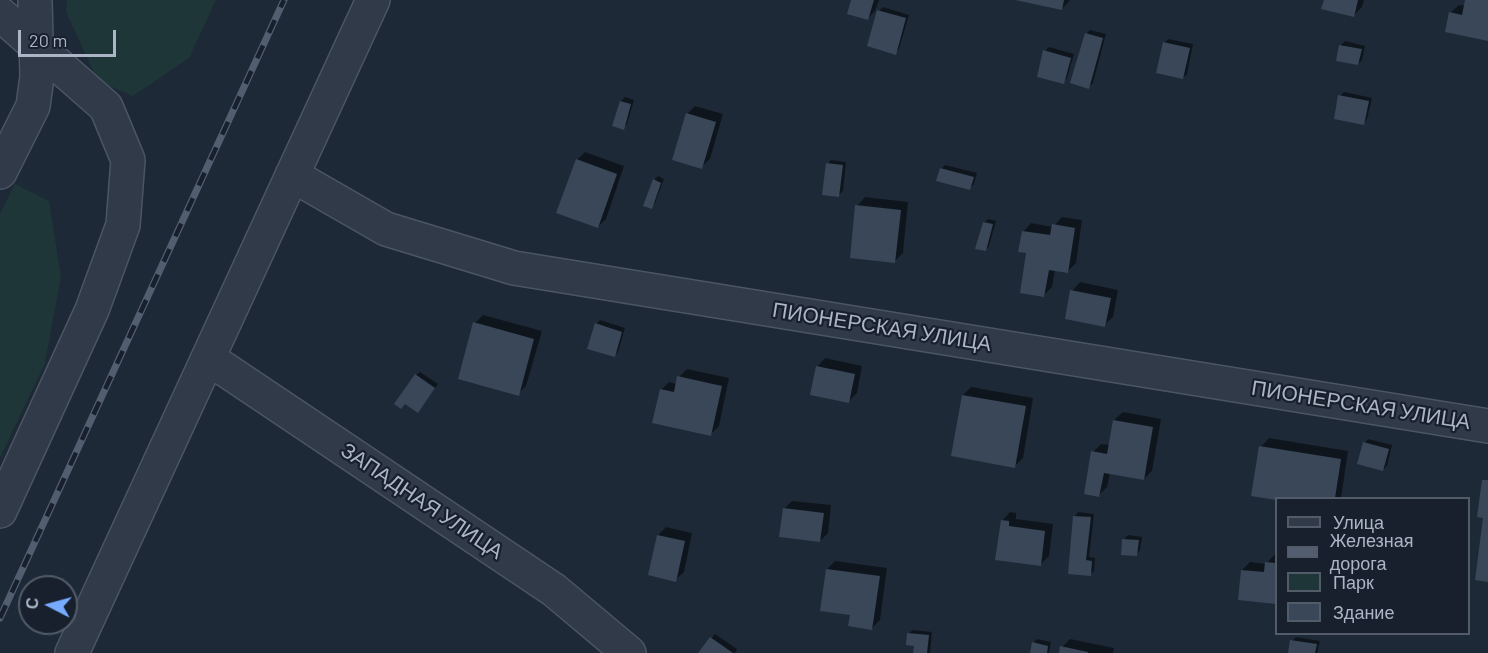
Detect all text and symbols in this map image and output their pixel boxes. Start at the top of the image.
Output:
scale bar [21,18,118,56]
text: 20 m [29,29,67,51]
street label: ПИОНЕРСКАЯ УЛИЦА [771,297,993,357]
street label: ПИОНЕРСКАЯ УЛИЦА [1250,375,1472,435]
street label: ЗАПАДНАЯ УЛИЦА [336,437,508,565]
legend [1275,497,1470,635]
text: Улица [1333,511,1384,533]
text: Железная дорога [1330,529,1414,574]
text: Парк [1333,571,1374,593]
north arrow [18,575,78,635]
text: С [22,597,42,610]
text: Здание [1333,601,1394,623]

